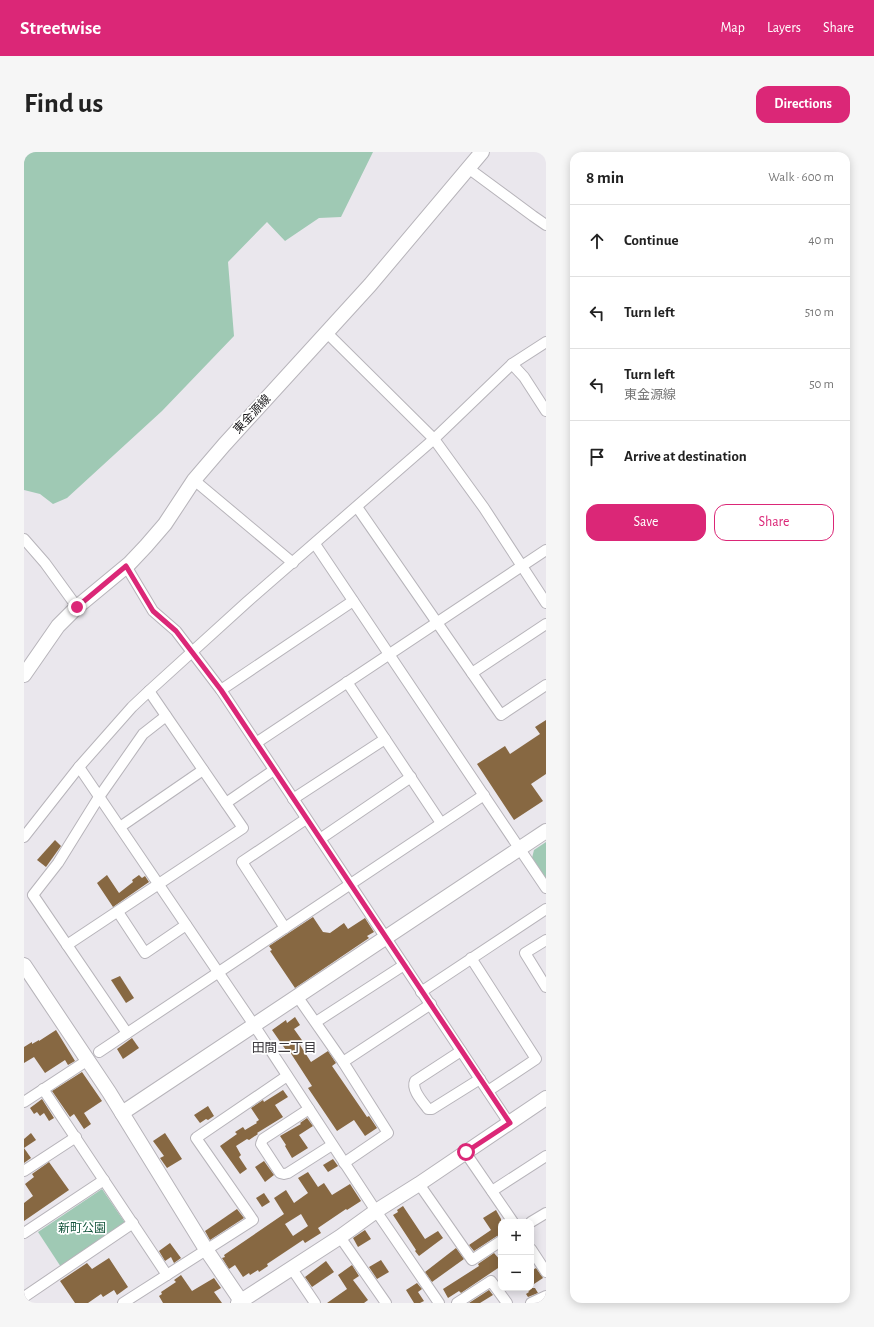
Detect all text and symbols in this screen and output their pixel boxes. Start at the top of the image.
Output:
text: Streetwise [20,19,101,38]
text: Map [720,21,745,35]
text: Layers [767,21,801,35]
text: Share [823,21,854,35]
button: Directions [756,86,850,123]
text: Find us [24,90,103,118]
text: 8 min [586,169,624,186]
text: Walk · 600 m [768,171,834,184]
icon: ahead [586,230,608,252]
text: Continue [624,233,679,248]
text: 40 m [808,234,834,247]
icon: left [586,302,608,324]
text: Turn left [624,305,675,320]
text: 510 m [805,306,834,319]
text: Turn left [624,367,675,382]
icon: left [586,374,608,396]
text: 50 m [809,378,834,391]
text: 東金源線 [624,389,676,402]
street label: 東金源線 [231,392,273,436]
icon: arrive [586,446,608,468]
text: Arrive at destination [624,449,747,464]
button: Save [586,504,706,541]
button: Share [714,504,834,541]
route end [68,598,86,616]
district label: 田間二丁目 [251,1041,317,1055]
route start [457,1143,475,1161]
map controls [498,1219,534,1291]
button: + [498,1219,534,1255]
park label: 新町公園 [58,1222,106,1234]
button: − [498,1255,534,1291]

